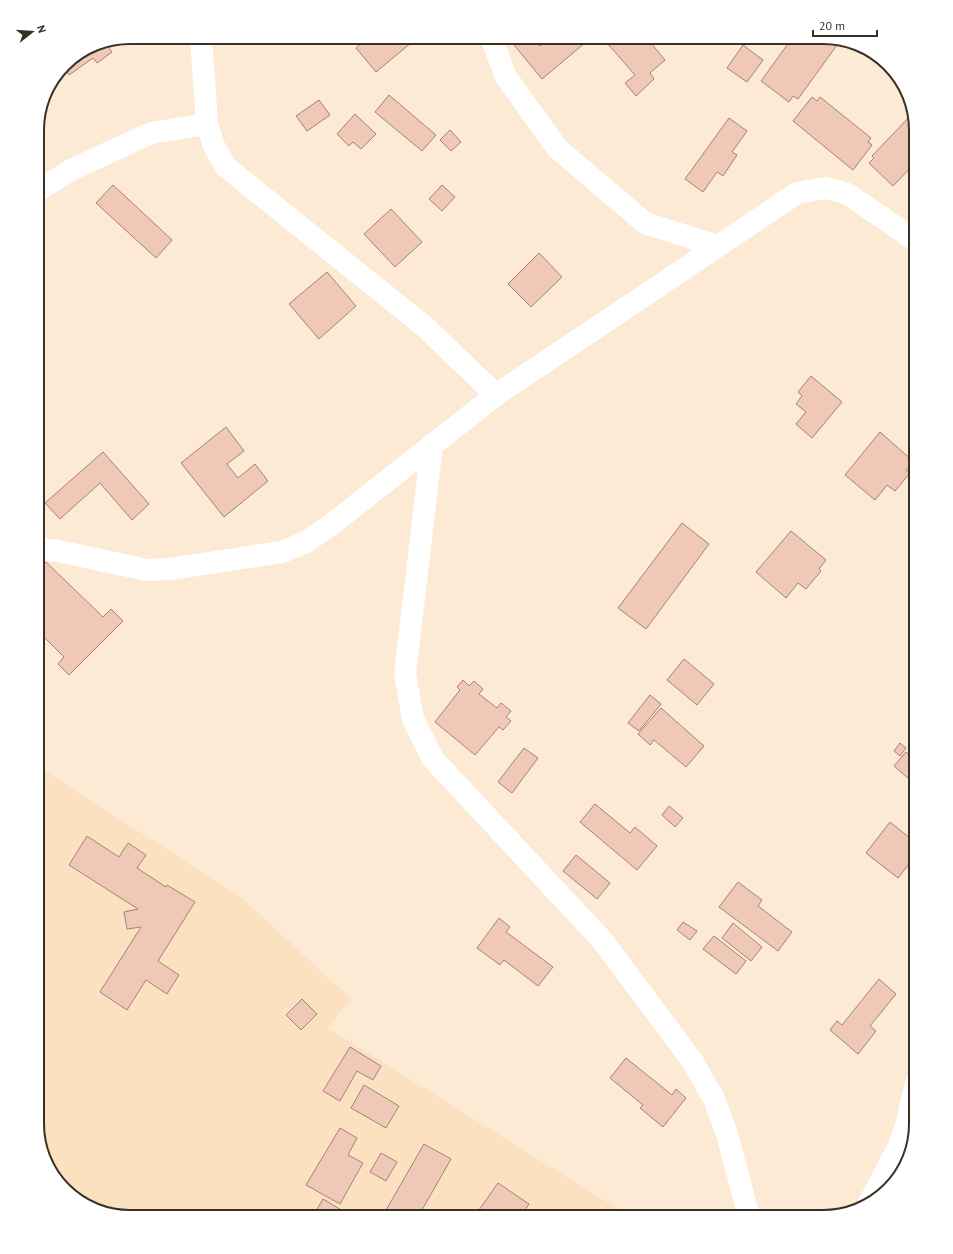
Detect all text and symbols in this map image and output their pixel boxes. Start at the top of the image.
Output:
north arrow [12,12,52,52]
scale bar [813,12,877,38]
text: 20 m [819,18,845,33]
text: N [34,24,49,35]

